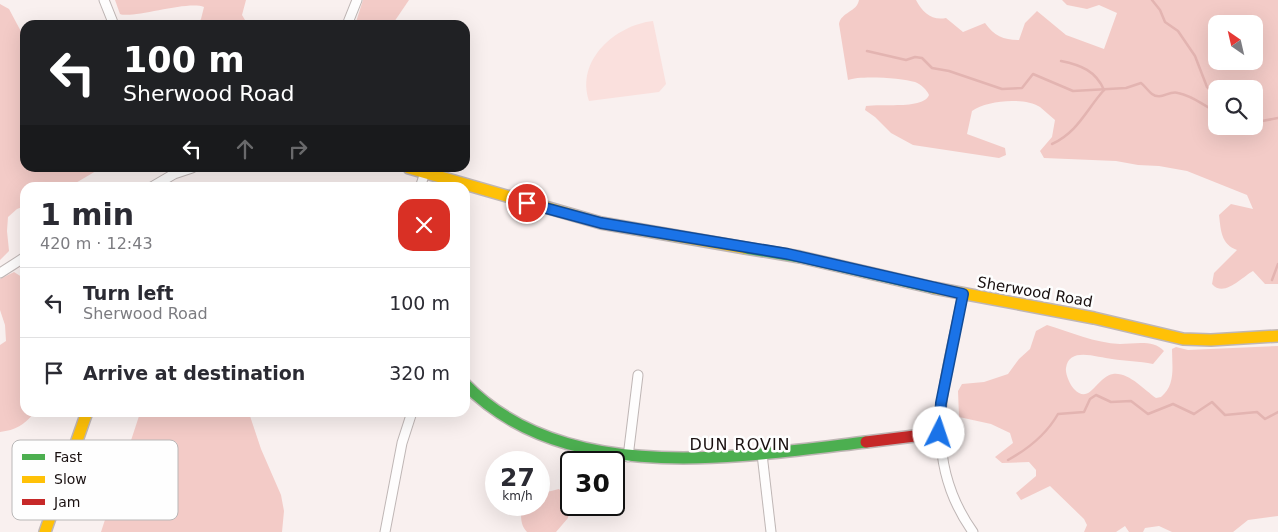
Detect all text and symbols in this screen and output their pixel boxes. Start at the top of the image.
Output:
north arrow [1208,15,1262,70]
map controls [1208,15,1263,135]
icon: left [40,40,105,105]
text: 100 m [123,40,245,80]
button: search [1208,80,1263,135]
text: Sherwood Road [123,81,295,106]
icon: left [178,135,206,163]
icon: ahead [231,135,259,163]
icon: right [284,135,312,163]
pin [506,182,548,224]
icon: arrive [513,189,541,217]
text: 1 min [40,197,134,232]
button: close [398,199,450,251]
text: 420 m · 12:43 [40,234,153,253]
street label: Sherwood Road [976,273,1094,311]
text: Turn left [83,282,174,304]
icon: left [40,289,68,317]
text: 100 m [389,292,450,314]
text: Sherwood Road [83,304,208,323]
icon: arrive [40,359,68,387]
text: Arrive at destination [83,362,305,384]
text: 320 m [389,362,450,384]
position arrow [912,406,964,458]
district label: DUN ROVIN [689,435,791,454]
legend [12,440,178,520]
text: Fast [54,449,83,465]
speed limit sign: 30 [560,451,625,516]
text: 27 [500,463,535,492]
text: Slow [54,471,87,487]
text: km/h [502,489,533,503]
text: Jam [53,494,80,510]

